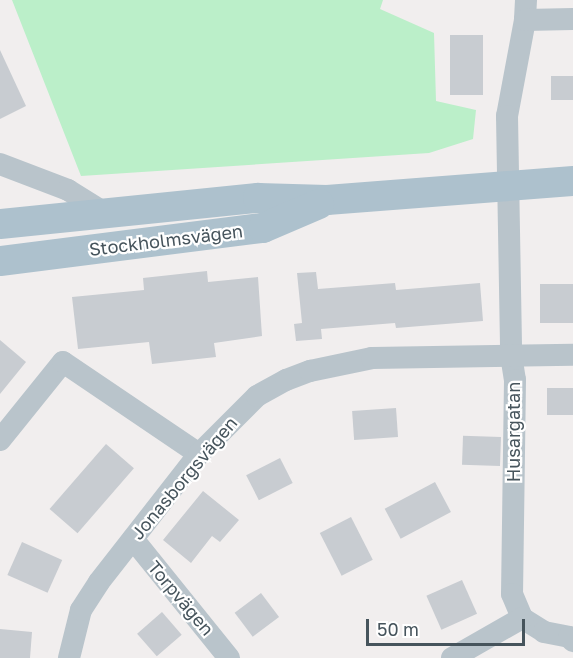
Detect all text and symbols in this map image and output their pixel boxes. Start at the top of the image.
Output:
street label: Stockholmsvägen [88,220,244,260]
street label: Husargatan [502,382,524,482]
street label: Jonasborgsvägen [126,412,242,544]
street label: Torpvägen [144,556,218,640]
scale bar [369,607,528,645]
text: 50 m [377,618,419,640]

